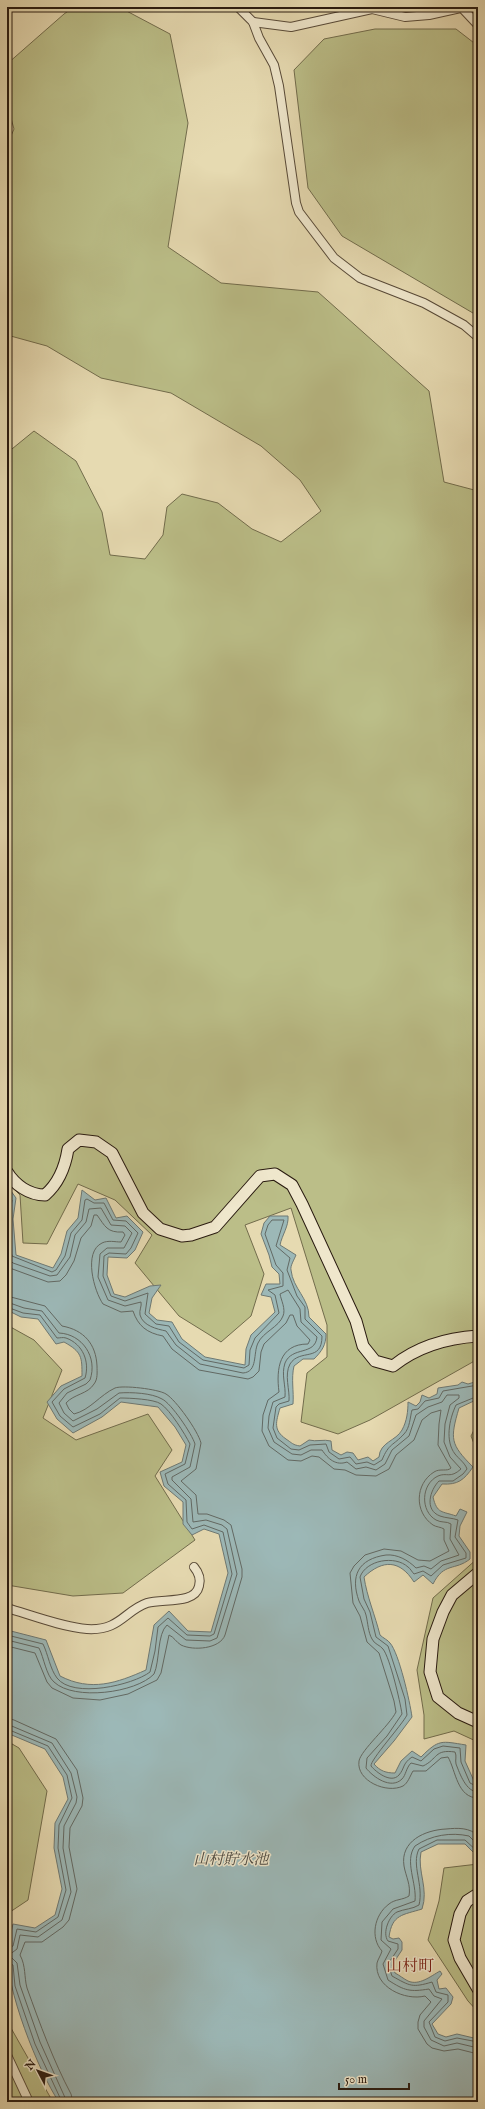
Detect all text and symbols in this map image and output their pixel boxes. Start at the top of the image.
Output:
water label: 山村貯水池 [193,1850,270,1869]
district label: 山村町 [386,1957,434,1977]
north arrow [18,2051,58,2091]
text: N [22,2057,40,2074]
scale bar [339,2065,409,2091]
text: 50 m [345,2072,367,2087]

